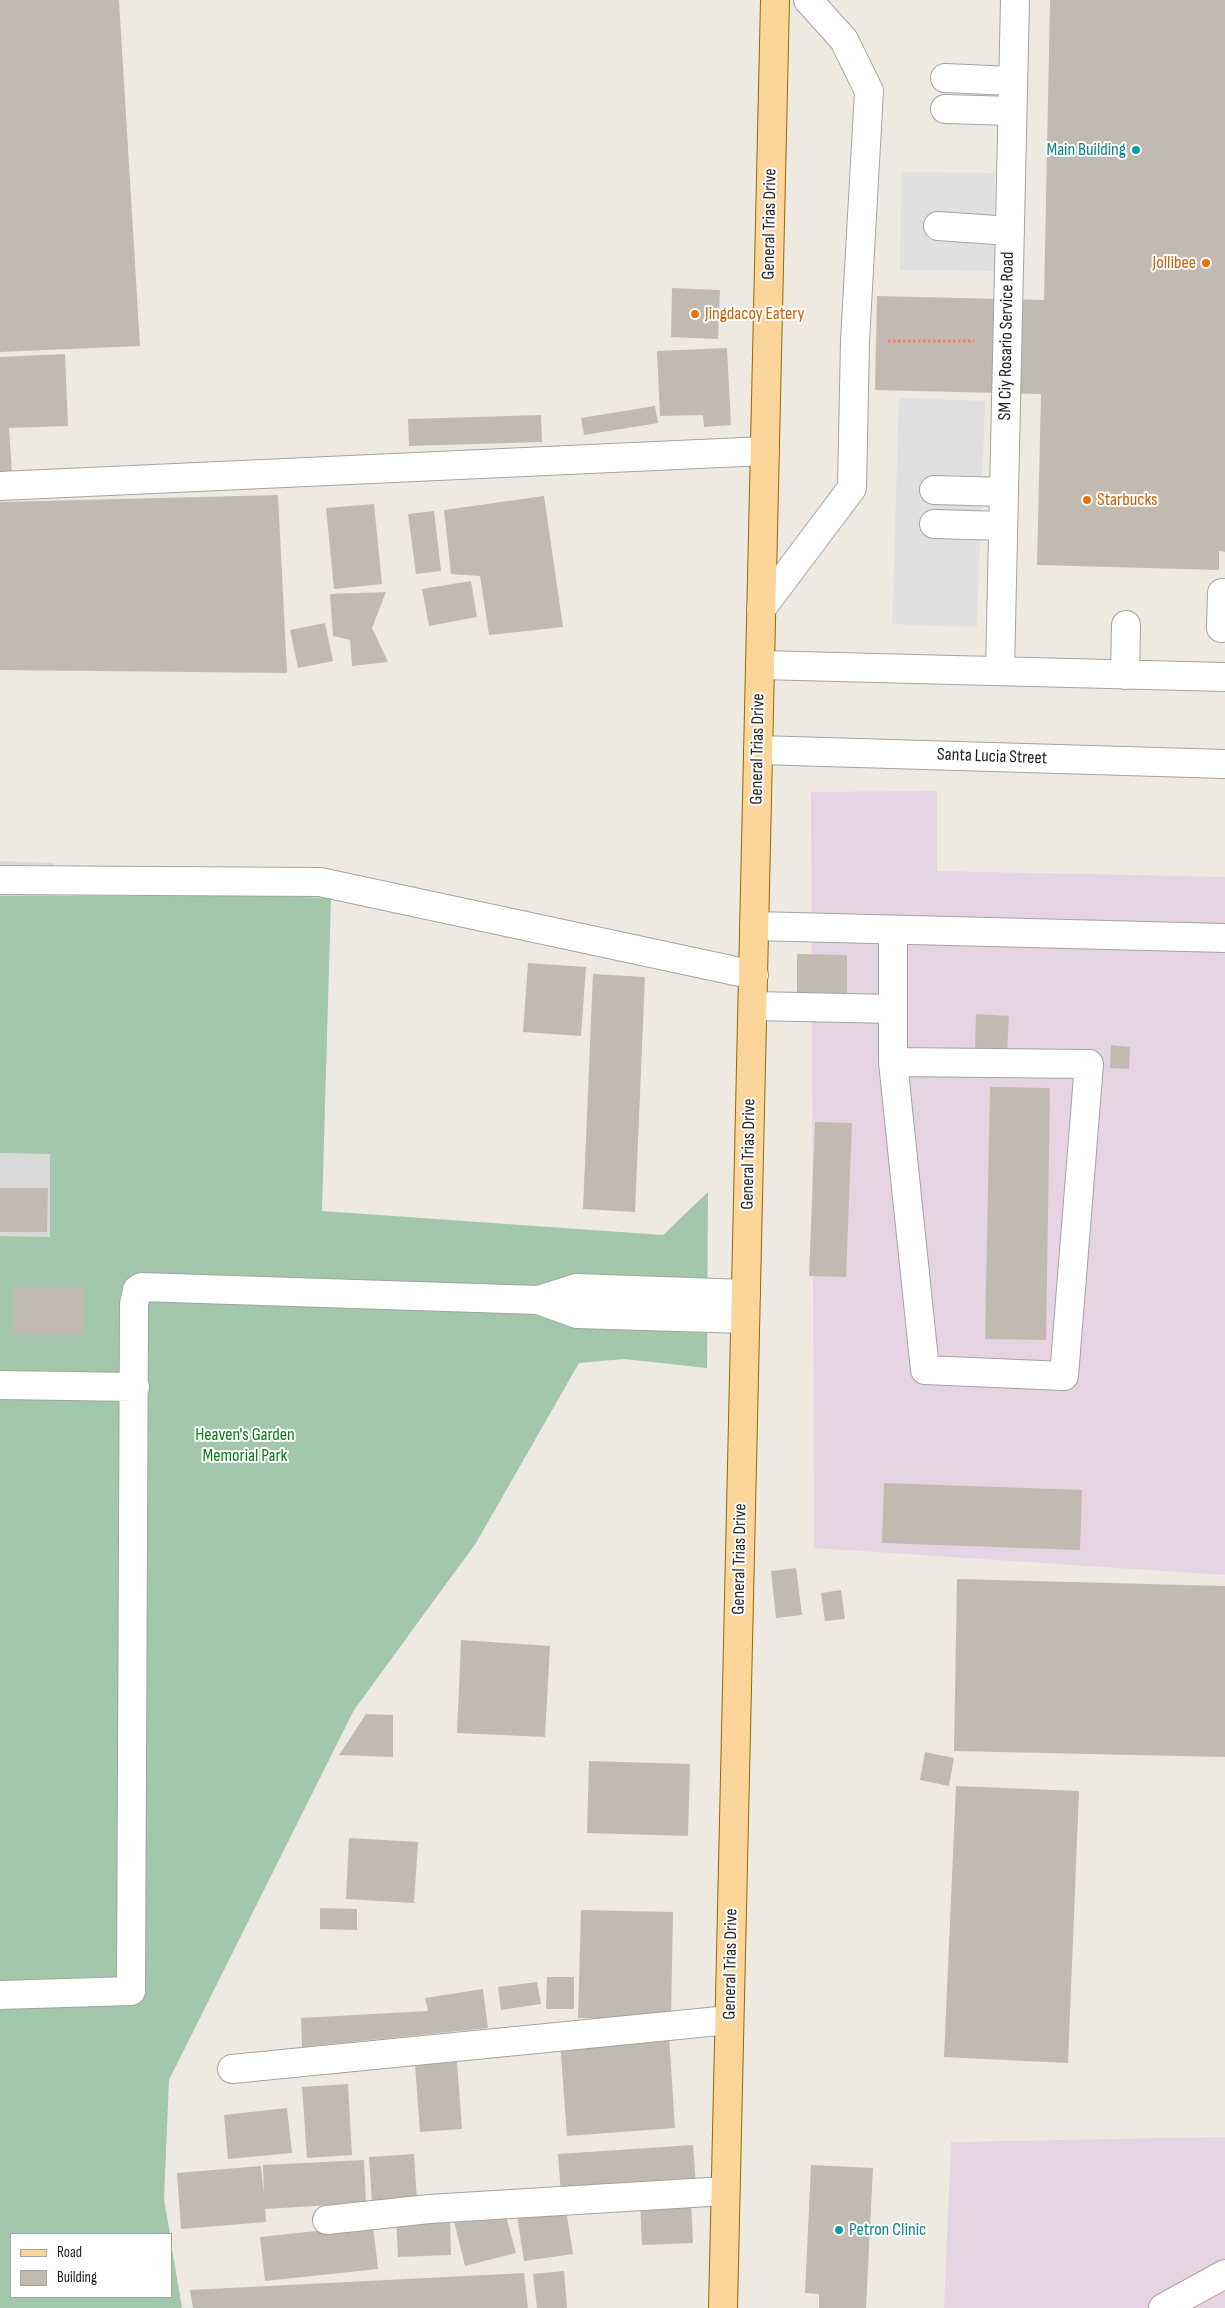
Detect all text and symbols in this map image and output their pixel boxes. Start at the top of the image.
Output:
place label: Main Building [1046,139,1126,161]
marker: Main Building [1130,144,1142,156]
street label: General Trias Drive [758,168,782,280]
street label: SM Ciy Rosario Service Road [995,251,1019,421]
place label: Jollibee [1152,252,1196,274]
marker: Jollibee [1200,257,1212,269]
place label: Jingdacoy Eatery [705,303,804,325]
marker: Jingdacoy Eatery [689,308,701,320]
place label: Starbucks [1097,489,1157,511]
marker: Starbucks [1081,494,1093,506]
street label: General Trias Drive [746,693,770,805]
street label: Santa Lucia Street [937,744,1047,770]
street label: General Trias Drive [737,1098,761,1210]
park label: Heaven's Garden Memorial Park [195,1424,295,1466]
street label: General Trias Drive [728,1503,752,1615]
street label: General Trias Drive [719,1908,743,2020]
place label: Petron Clinic [849,2219,926,2241]
marker: Petron Clinic [833,2224,845,2236]
legend [10,2233,172,2298]
text: Road [57,2243,82,2262]
text: Building [57,2268,97,2287]

